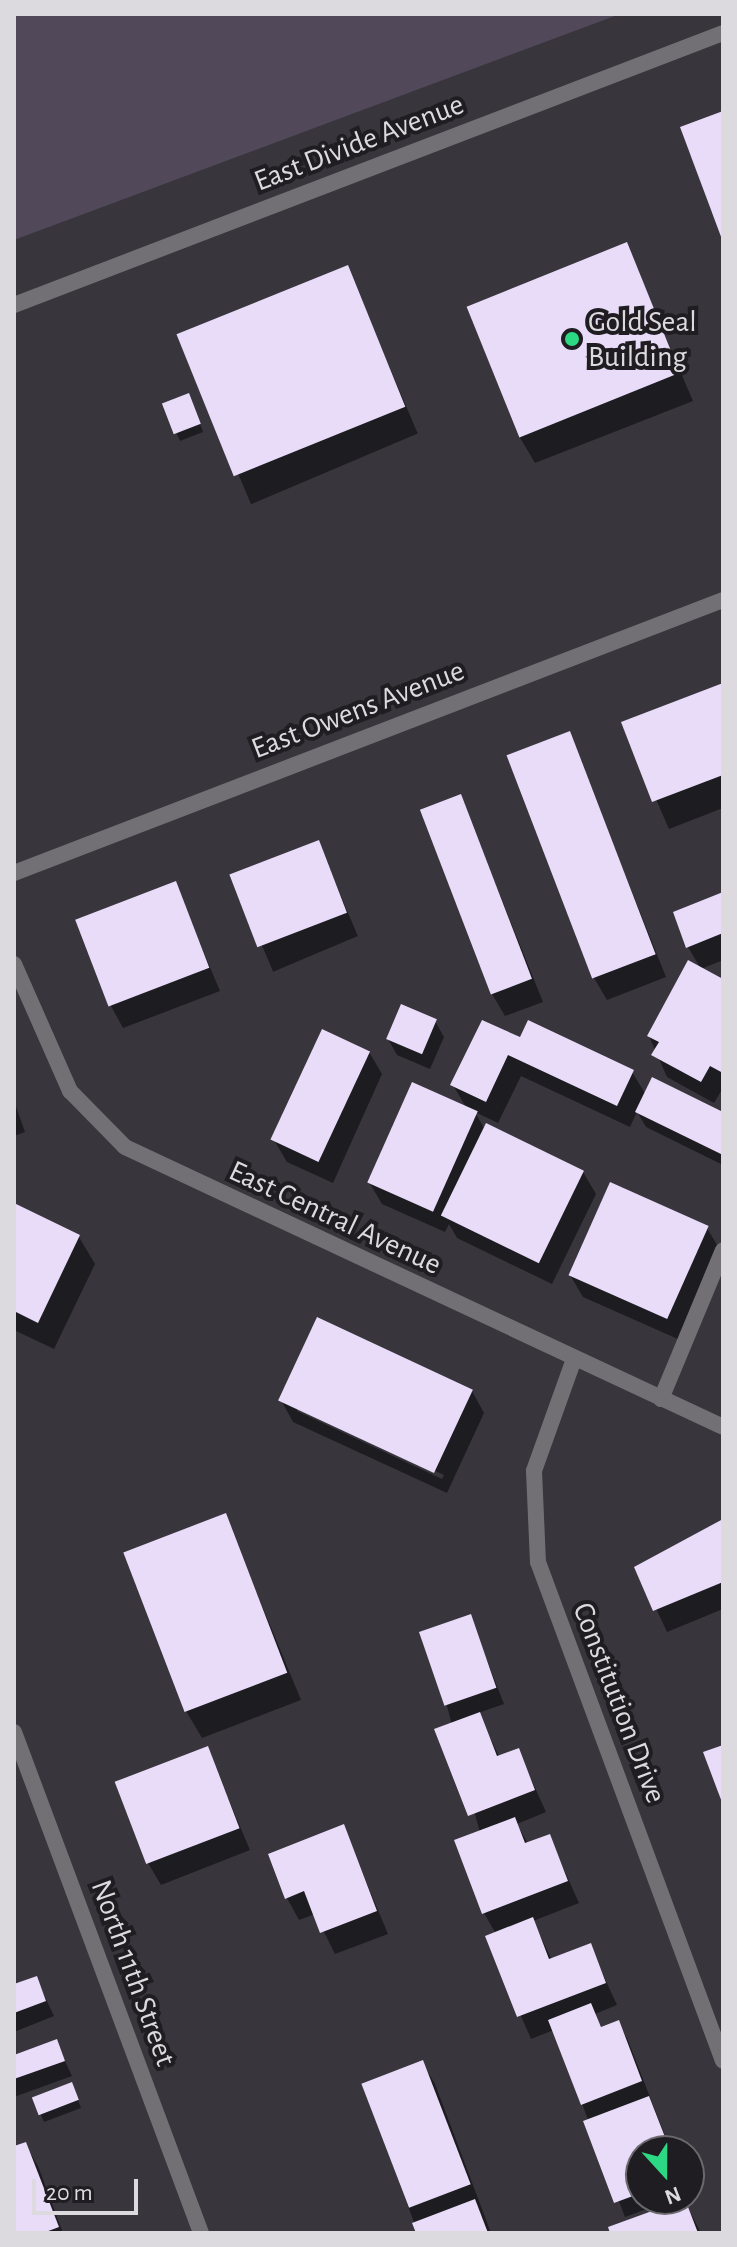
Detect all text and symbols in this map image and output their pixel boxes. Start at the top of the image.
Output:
street label: East Divide Avenue [249,86,469,200]
place label: Gold Seal Building [588,304,697,374]
marker: Gold Seal Building [563,330,581,348]
street label: East Owens Avenue [247,653,469,767]
street label: East Central Avenue [223,1153,447,1283]
street label: Constitution Drive [564,1598,674,1808]
street label: North 11th Street [83,1875,183,2071]
north arrow [625,2135,705,2215]
scale bar [36,2163,142,2213]
text: 20 m [46,2181,93,2205]
text: N [662,2183,684,2209]

